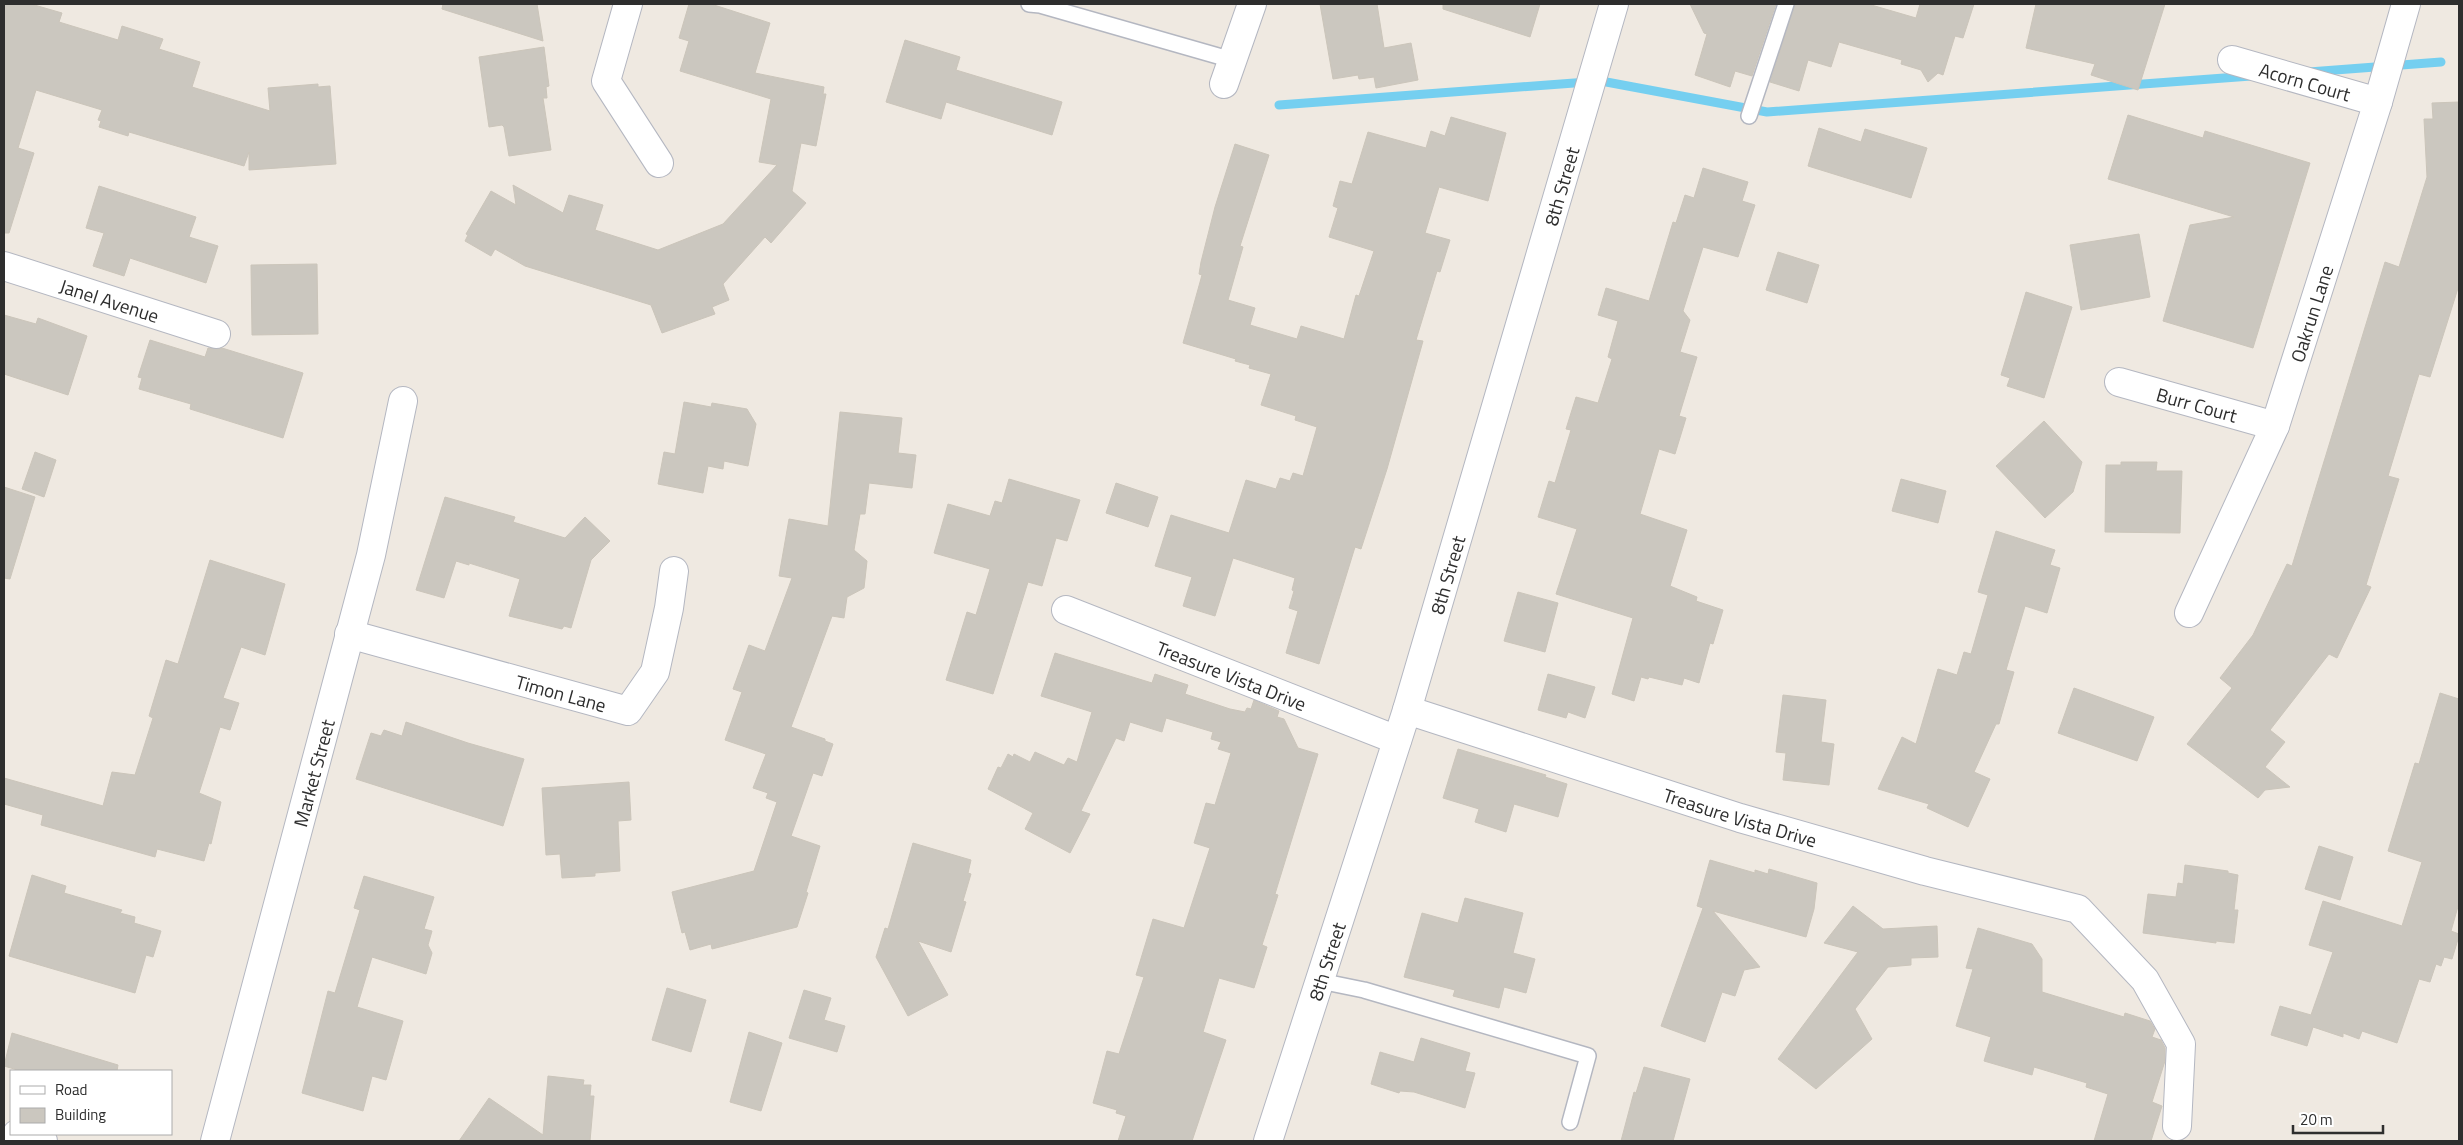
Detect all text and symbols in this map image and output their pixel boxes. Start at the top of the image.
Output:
street label: Acorn Court [2256,54,2355,108]
street label: 8th Street [1535,143,1586,229]
street label: Oakrun Lane [2282,261,2340,366]
street label: Janel Avenue [56,270,163,329]
street label: Burr Court [2153,379,2241,429]
street label: 8th Street [1421,531,1472,617]
street label: Treasure Vista Drive [1152,632,1311,718]
street label: Timon Lane [512,666,610,719]
street label: Market Street [285,715,341,830]
street label: Treasure Vista Drive [1660,780,1820,854]
street label: 8th Street [1300,918,1352,1004]
legend [10,1070,172,1135]
text: Road [55,1078,87,1101]
scale bar [2293,1102,2383,1134]
text: Building [55,1103,106,1126]
text: 20 m [2300,1108,2333,1131]

